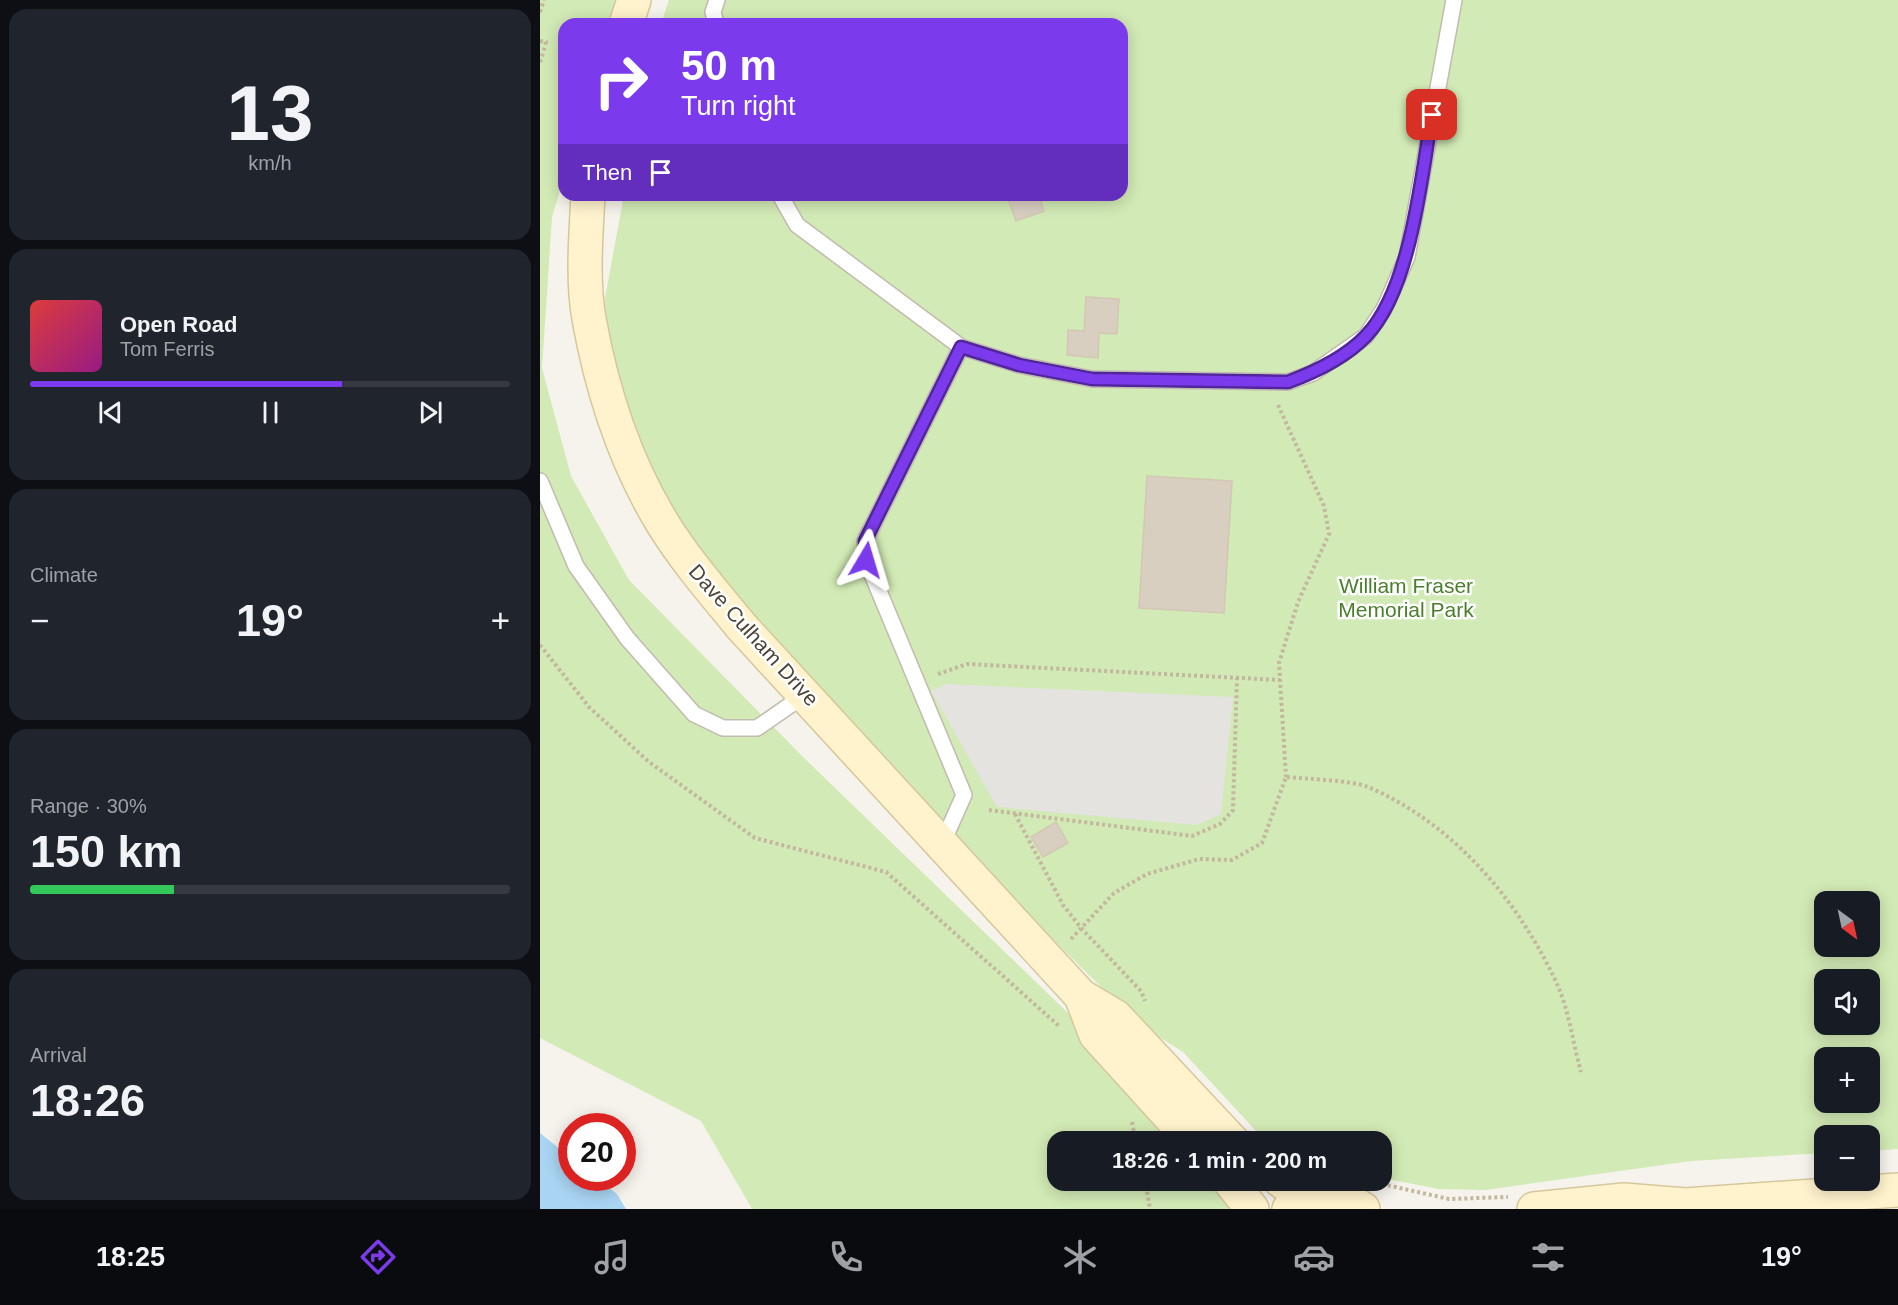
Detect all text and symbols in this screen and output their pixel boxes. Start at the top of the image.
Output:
icon: right [582,42,660,120]
text: 50 m [681,42,777,89]
text: 13 [227,69,313,157]
pin [1406,89,1457,140]
text: Turn right [681,91,796,121]
icon: arrive [1415,98,1448,131]
text: km/h [248,152,292,174]
icon: arrive [644,156,677,189]
text: Then [582,160,632,185]
text: Open Road [120,312,237,337]
text: Tom Ferris [120,338,214,360]
icon: previous [94,396,127,429]
icon: pause [254,396,287,429]
icon: next [414,396,447,429]
position arrow [834,528,898,592]
street label: Dave Culham Drive [685,560,823,710]
text: Climate [30,564,98,586]
park label: William Fraser Memorial Park [1338,574,1474,621]
text: 19° [236,595,304,646]
text: − [30,602,49,639]
text: + [491,602,510,639]
text: Range · 30% [30,795,147,817]
text: 150 km [30,826,183,877]
north arrow [1814,891,1880,957]
map controls [1814,891,1880,1191]
button: sound [1814,969,1880,1035]
text: Arrival [30,1044,87,1066]
button: + [1814,1047,1880,1113]
text: 18:26 [30,1075,145,1126]
speed limit sign: 20 [558,1113,636,1191]
button: − [1814,1125,1880,1191]
text: 18:26 · 1 min · 200 m [1112,1148,1327,1173]
icon: directions [357,1236,399,1278]
icon: music [591,1236,633,1278]
icon: phone [825,1236,867,1278]
icon: climate [1059,1236,1101,1278]
icon: car [1293,1236,1335,1278]
icon: filters [1527,1236,1569,1278]
text: 18:25 [96,1242,165,1272]
text: 19° [1761,1242,1802,1272]

